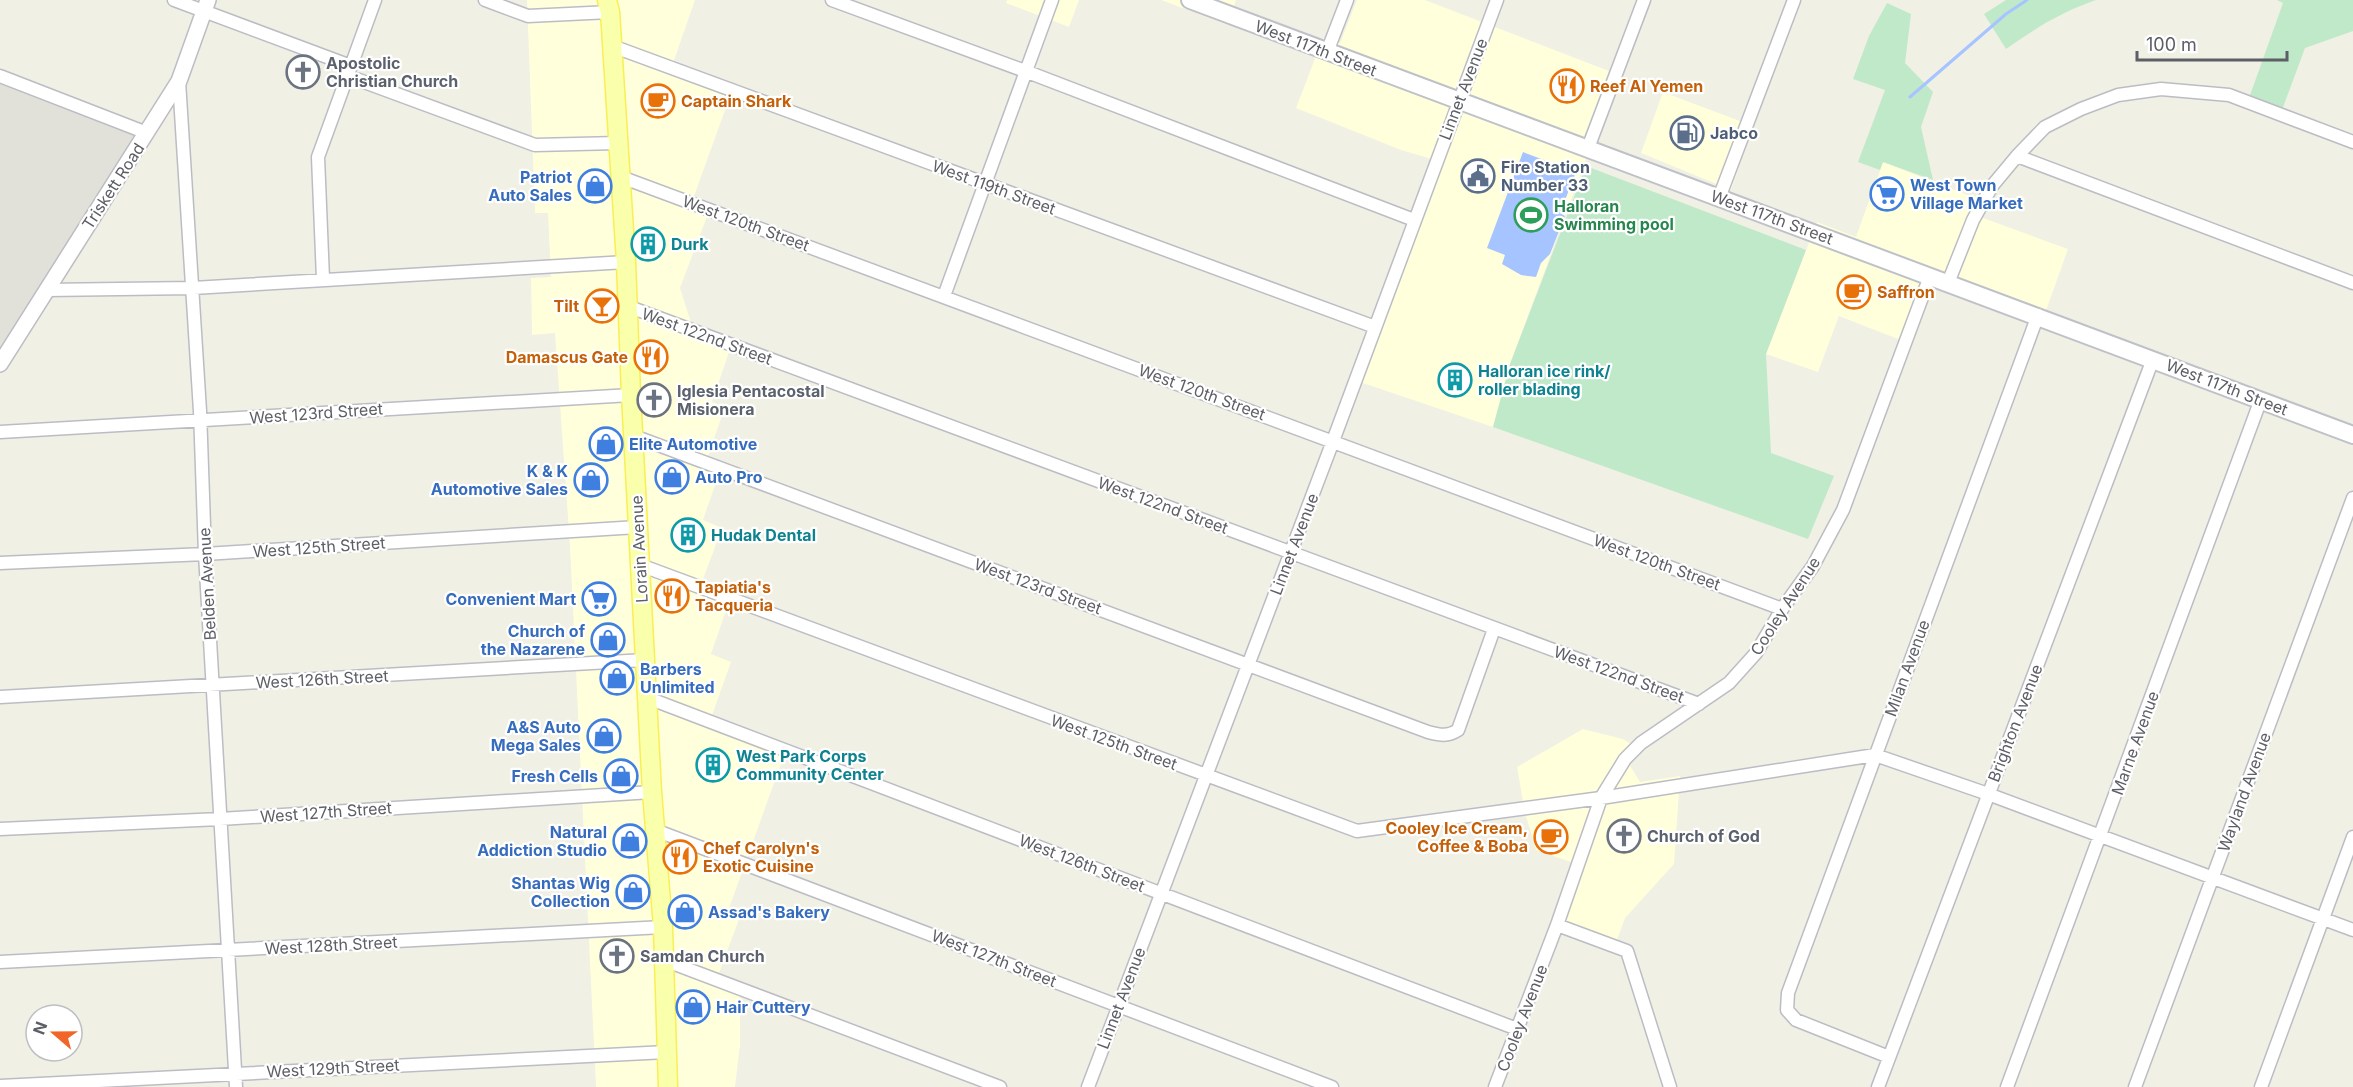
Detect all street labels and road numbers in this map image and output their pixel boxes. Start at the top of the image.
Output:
street label: West 117th Street [1252,16,1380,80]
street label: Linnet Avenue [1434,35,1492,143]
street label: Triskett Road [78,139,148,233]
street label: West 119th Street [930,155,1058,219]
street label: West 117th Street [1708,186,1836,248]
street label: West 120th Street [680,191,812,255]
street label: West 122nd Street [639,303,775,369]
street label: West 117th Street [2163,355,2291,419]
street label: West 120th Street [1136,360,1268,424]
street label: West 123rd Street [249,398,383,428]
street label: West 122nd Street [1095,472,1231,538]
street label: Linnet Avenue [1265,490,1323,598]
street label: Lorain Avenue [626,495,652,603]
street label: Belden Avenue [194,527,220,641]
street label: West 120th Street [1591,530,1723,594]
street label: West 125th Street [252,532,386,562]
street label: Cooley Avenue [1746,553,1824,659]
street label: West 123rd Street [972,554,1104,618]
street label: Milan Avenue [1880,617,1934,719]
street label: West 122nd Street [1551,641,1687,707]
street label: Brighton Avenue [1983,661,2047,785]
street label: West 126th Street [255,666,389,692]
street label: Marne Avenue [2107,688,2163,798]
street label: West 125th Street [1048,710,1180,774]
street label: Wayland Avenue [2213,730,2275,854]
street label: West 127th Street [259,797,393,827]
street label: West 126th Street [1016,830,1148,896]
street label: West 127th Street [929,925,1059,991]
street label: West 128th Street [264,932,398,958]
street label: Linnet Avenue [1092,944,1150,1052]
street label: Cooley Avenue [1492,961,1552,1075]
street label: West 129th Street [266,1055,400,1081]

